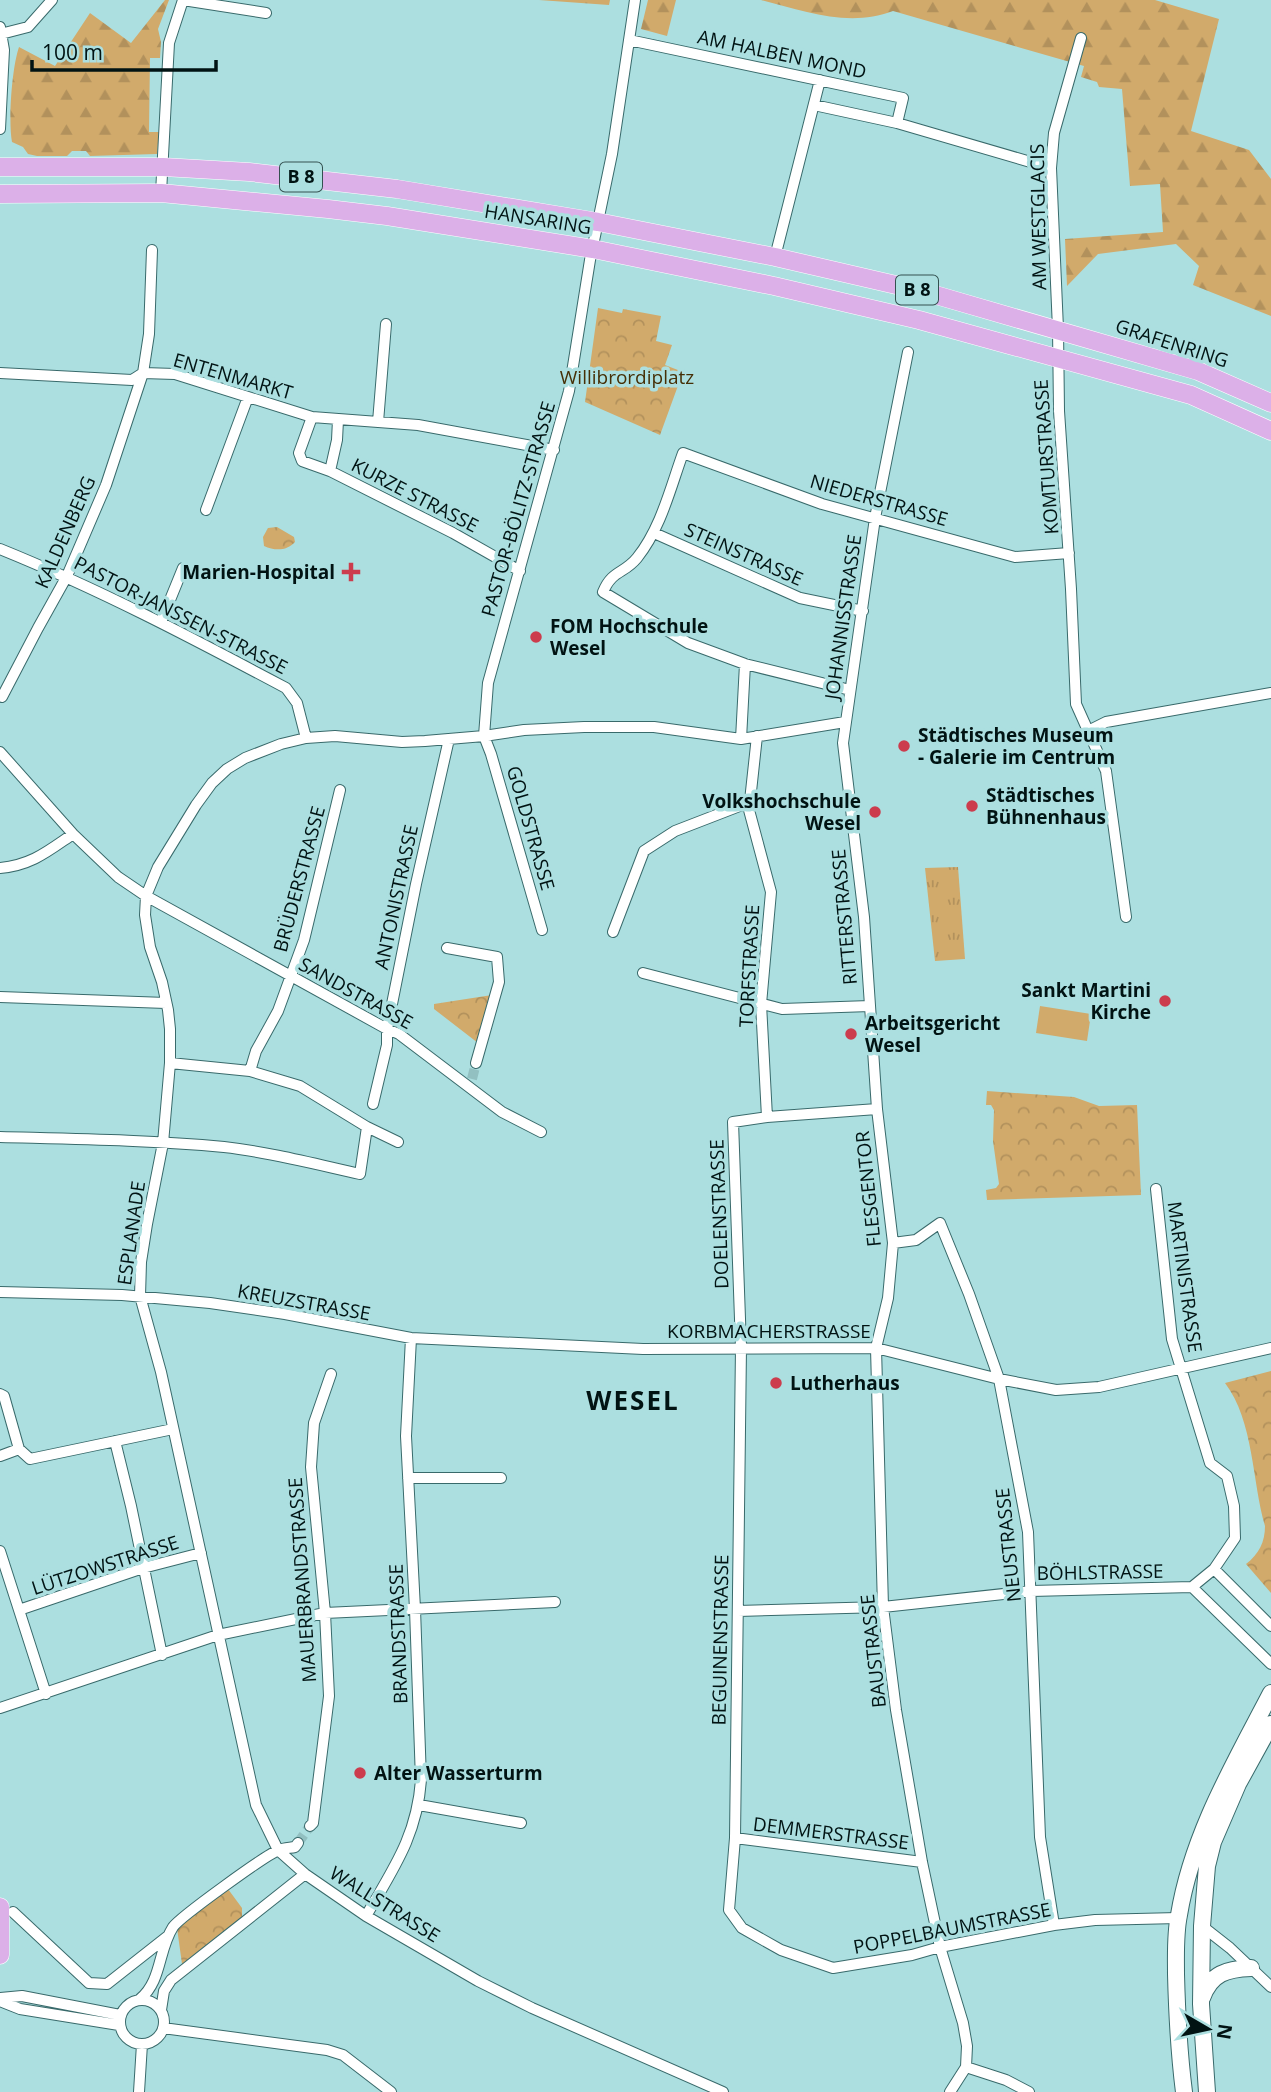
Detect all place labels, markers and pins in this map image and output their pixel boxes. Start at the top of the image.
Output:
place label: Marien-Hospital [182,559,335,585]
marker: Marien-Hospital [341,562,361,582]
place label: FOM Hochschule Wesel [550,613,708,661]
marker: FOM Hochschule Wesel [528,629,544,645]
place label: Städtisches Museum - Galerie im Centrum [918,722,1115,770]
marker: Städtisches Museum - Galerie im Centrum [896,738,912,754]
place label: Städtisches Bühnenhaus [986,782,1106,830]
place label: Volkshochschule Wesel [702,788,861,836]
marker: Städtisches Bühnenhaus [964,798,980,814]
marker: Volkshochschule Wesel [867,804,883,820]
place label: Sankt Martini Kirche [1021,977,1151,1025]
marker: Sankt Martini Kirche [1157,993,1173,1009]
place label: Arbeitsgericht Wesel [865,1010,1000,1058]
marker: Arbeitsgericht Wesel [843,1026,859,1042]
place label: Lutherhaus [790,1370,900,1396]
marker: Lutherhaus [768,1375,784,1391]
place label: Alter Wasserturm [374,1760,543,1786]
marker: Alter Wasserturm [352,1765,368,1781]

